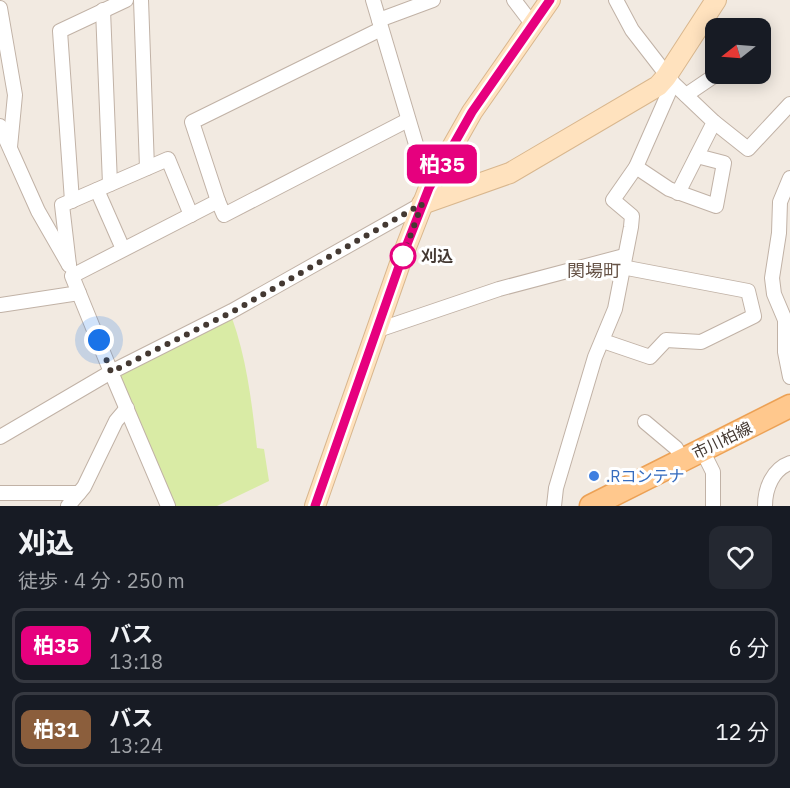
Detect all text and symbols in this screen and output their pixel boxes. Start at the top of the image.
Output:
north arrow [705,18,771,84]
map controls [705,18,771,84]
line badge: 柏35 [408,144,476,184]
text: 柏35 [419,150,465,178]
marker: 刈込 [390,243,416,269]
place label: 刈込 [421,246,453,266]
district label: 関場町 [567,259,621,282]
your location [84,325,114,355]
street label: 市川柏線 [689,417,755,463]
place label: .Rコンテナ [606,466,685,486]
marker: .Rコンテナ [587,469,601,483]
text: 刈込 [18,524,74,561]
button: heart [709,526,772,589]
text: 徒歩 · 4 分 · 250 m [18,567,185,594]
text: バス [109,619,153,648]
text: 柏35 [33,631,79,659]
text: 6 分 [729,633,769,662]
text: 13:18 [109,648,163,675]
text: バス [109,703,153,732]
text: 柏31 [33,715,79,743]
text: 12 分 [715,717,769,746]
text: 13:24 [109,732,163,759]

